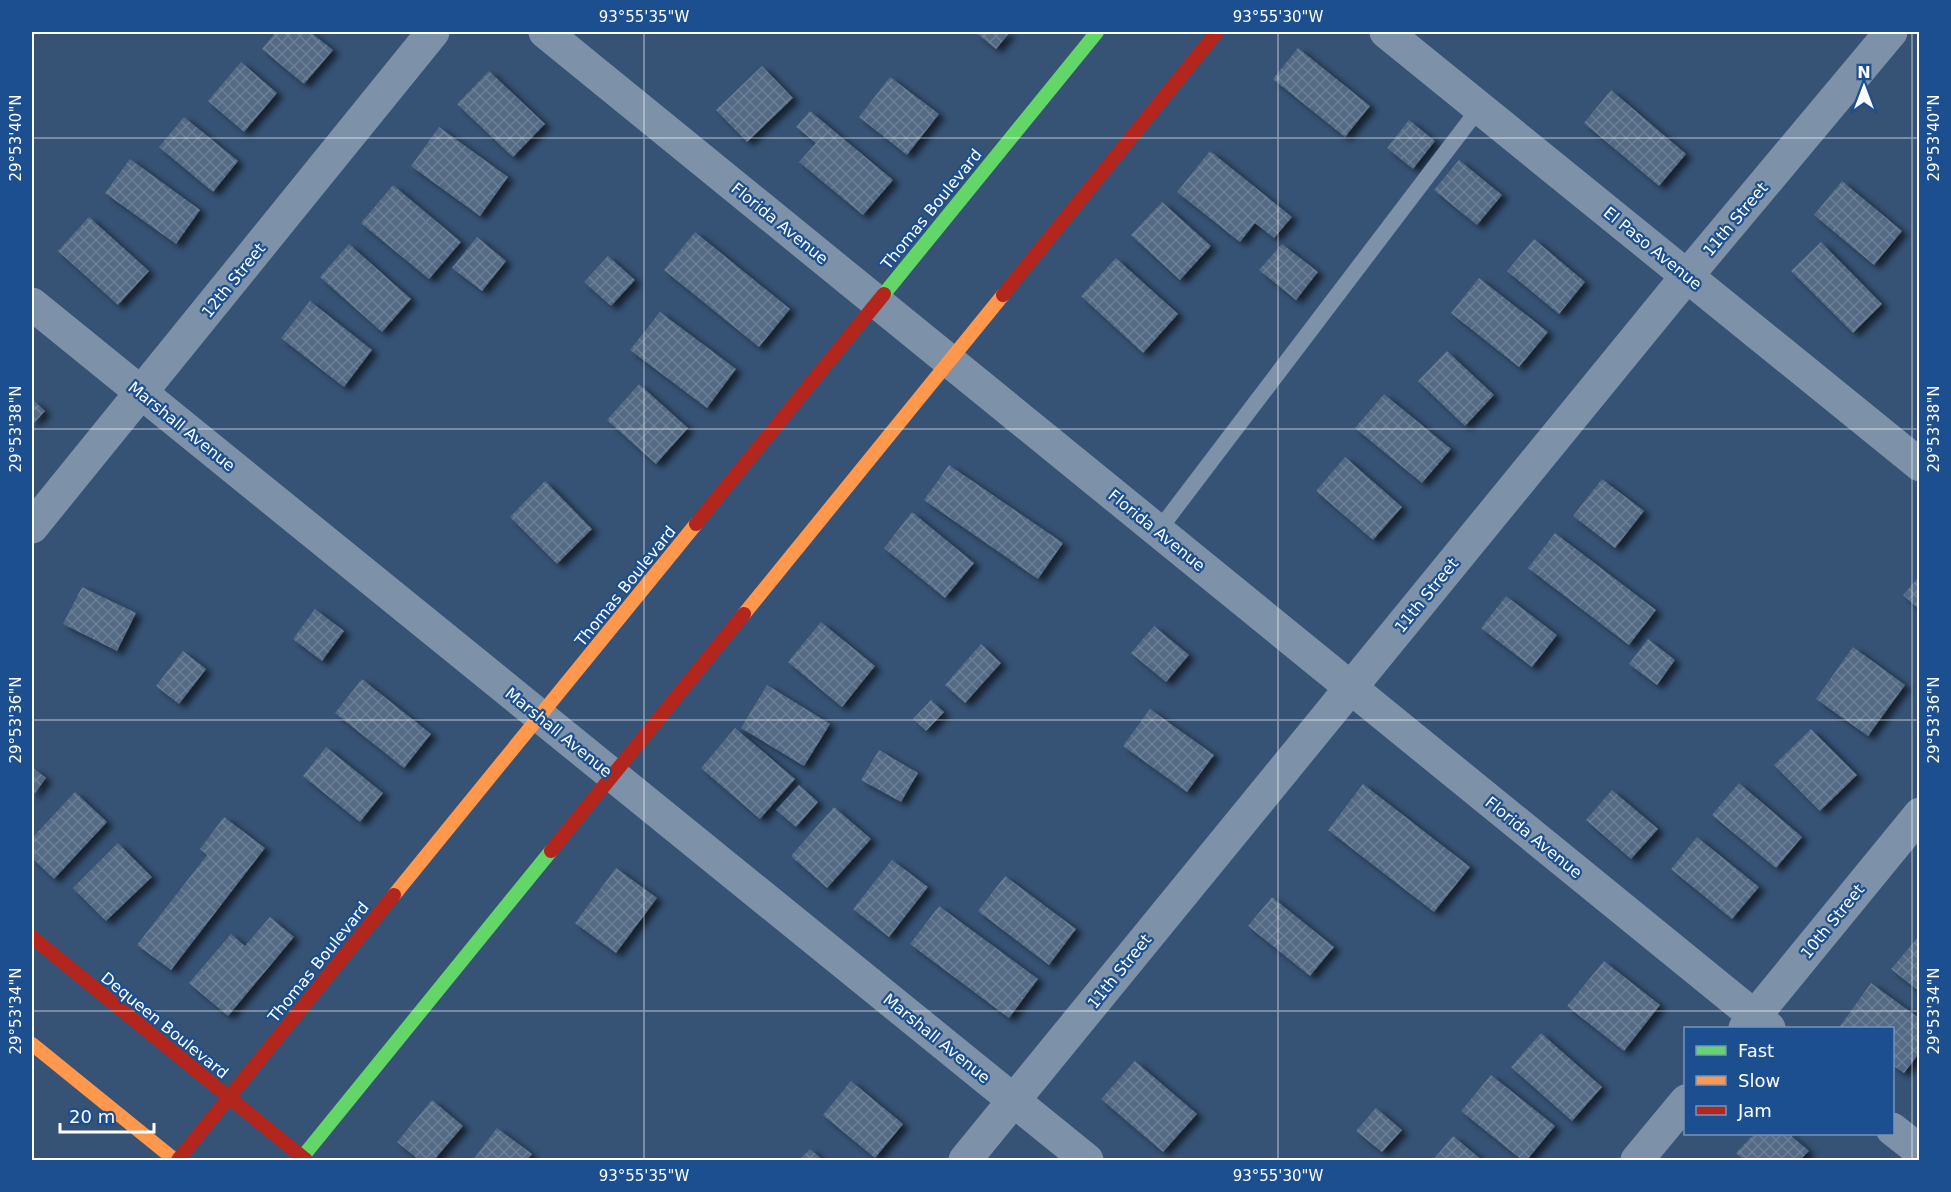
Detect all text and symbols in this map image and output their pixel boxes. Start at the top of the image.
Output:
text: 93°55'35"W [599,8,689,26]
text: 93°55'30"W [1233,8,1323,26]
north arrow [1834,57,1894,117]
text: N [1857,63,1871,82]
text: 29°53'40"N [7,94,25,182]
text: 29°53'40"N [1925,94,1943,182]
street label: Thomas Boulevard [876,145,986,274]
street label: Florida Avenue [727,179,832,268]
street label: 11th Street [1699,179,1772,260]
street label: El Paso Avenue [1600,203,1706,294]
street label: 12th Street [198,239,269,321]
street label: Marshall Avenue [124,378,239,475]
text: 29°53'38"N [7,385,25,473]
text: 29°53'38"N [1925,385,1943,473]
street label: Florida Avenue [1104,486,1209,575]
street label: Thomas Boulevard [570,522,680,651]
street label: 11th Street [1391,554,1462,636]
text: 29°53'36"N [7,676,25,764]
text: 29°53'36"N [1925,676,1943,764]
street label: Marshall Avenue [501,684,616,781]
street label: Florida Avenue [1481,793,1586,882]
street label: 10th Street [1797,880,1868,962]
street label: Thomas Boulevard [263,898,373,1027]
street label: 11th Street [1084,930,1155,1012]
text: 29°53'34"N [7,967,25,1055]
text: 29°53'34"N [1925,967,1943,1055]
street label: Dequeen Boulevard [97,968,232,1083]
street label: Marshall Avenue [879,990,994,1087]
legend [1684,1027,1894,1135]
text: Fast [1738,1040,1774,1061]
text: Slow [1738,1070,1780,1091]
scale bar [60,1096,154,1134]
text: Jam [1737,1100,1772,1121]
text: 20 m [69,1106,115,1127]
text: 93°55'35"W [599,1167,689,1185]
text: 93°55'30"W [1233,1167,1323,1185]

